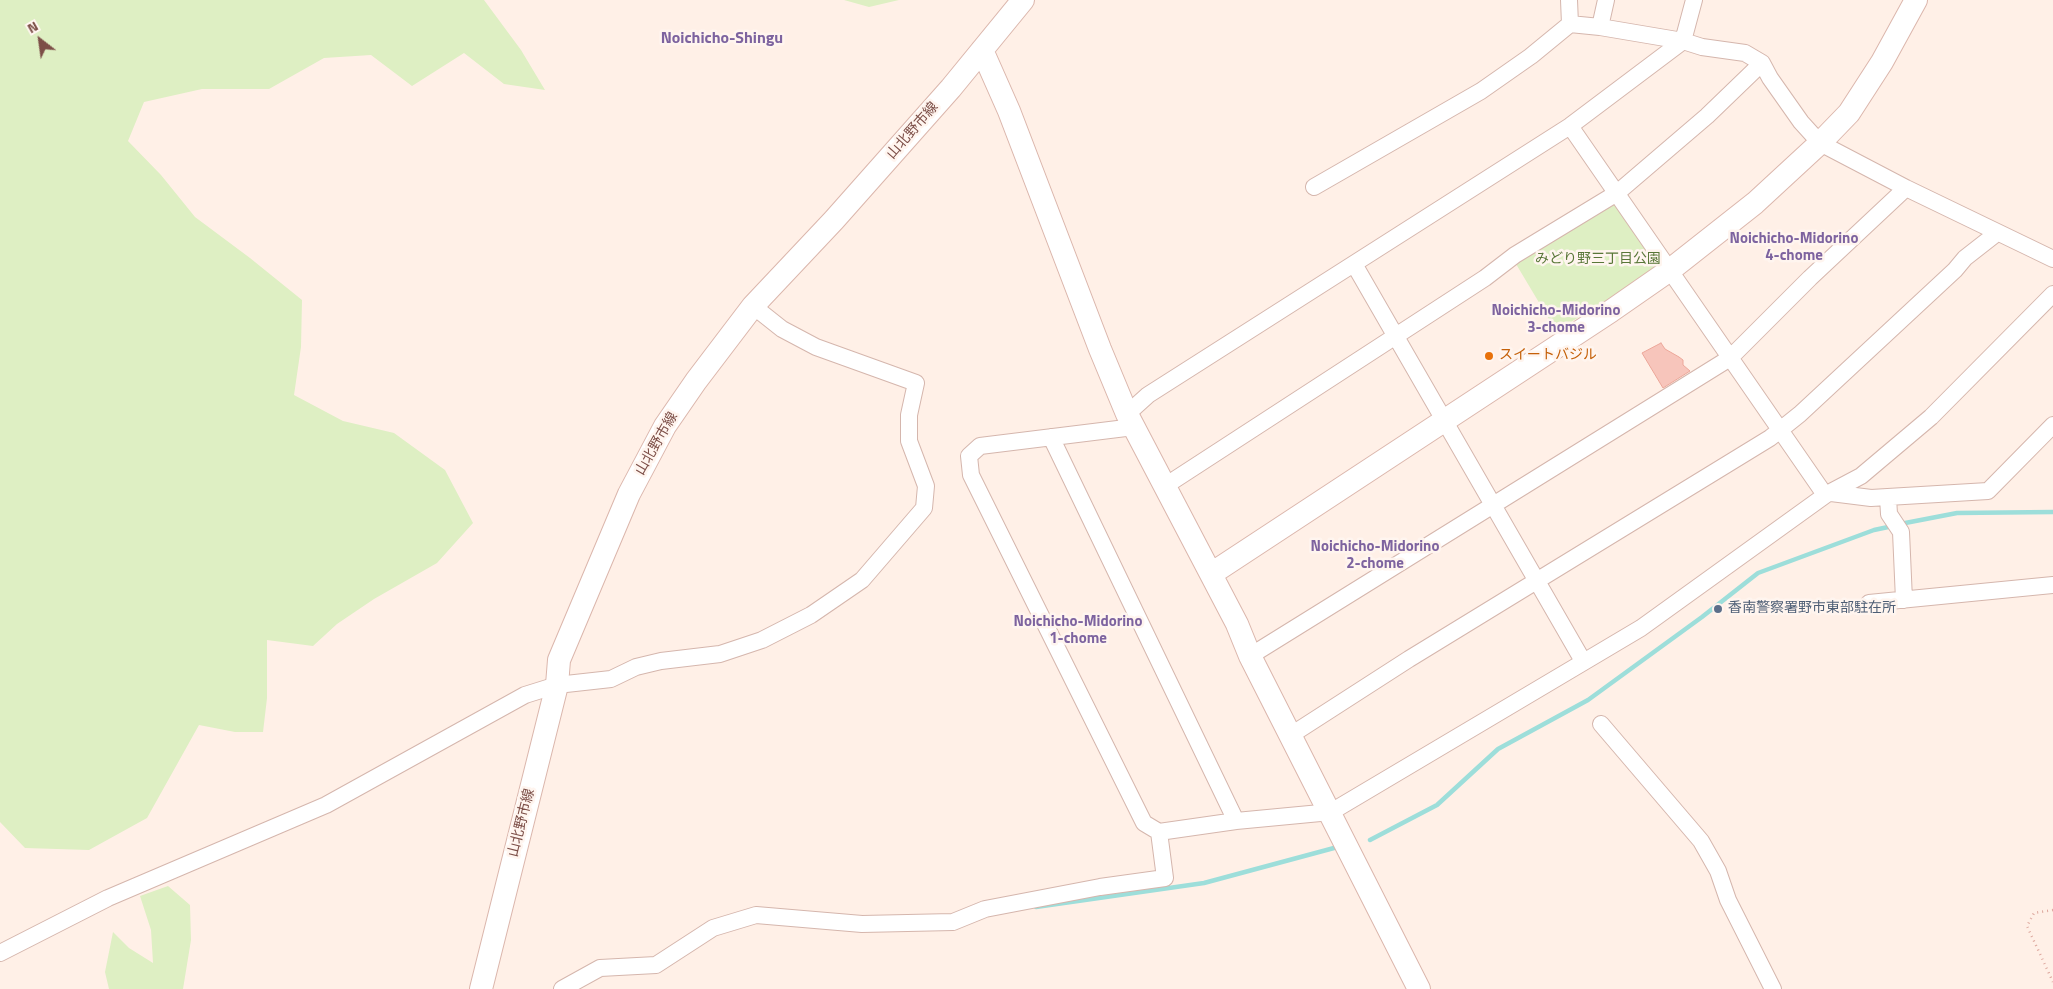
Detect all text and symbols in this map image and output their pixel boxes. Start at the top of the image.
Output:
north arrow [15,15,65,65]
text: N [23,15,42,38]
district label: Noichicho-Shingu [661,29,783,49]
street label: 山北野市線 [884,99,942,163]
district label: Noichicho-Midorino 4-chome [1730,230,1858,265]
park label: みどり野三丁目公園 [1535,252,1661,268]
district label: Noichicho-Midorino 3-chome [1492,302,1620,337]
place label: スイートバジル [1499,348,1597,364]
marker: スイートバジル [1483,350,1495,362]
street label: 山北野市線 [632,409,682,479]
district label: Noichicho-Midorino 2-chome [1311,538,1439,573]
place label: 香南警察署野市東部駐在所 [1728,601,1896,617]
marker: 香南警察署野市東部駐在所 [1712,603,1724,615]
district label: Noichicho-Midorino 1-chome [1014,613,1142,648]
street label: 山北野市線 [505,787,539,859]

